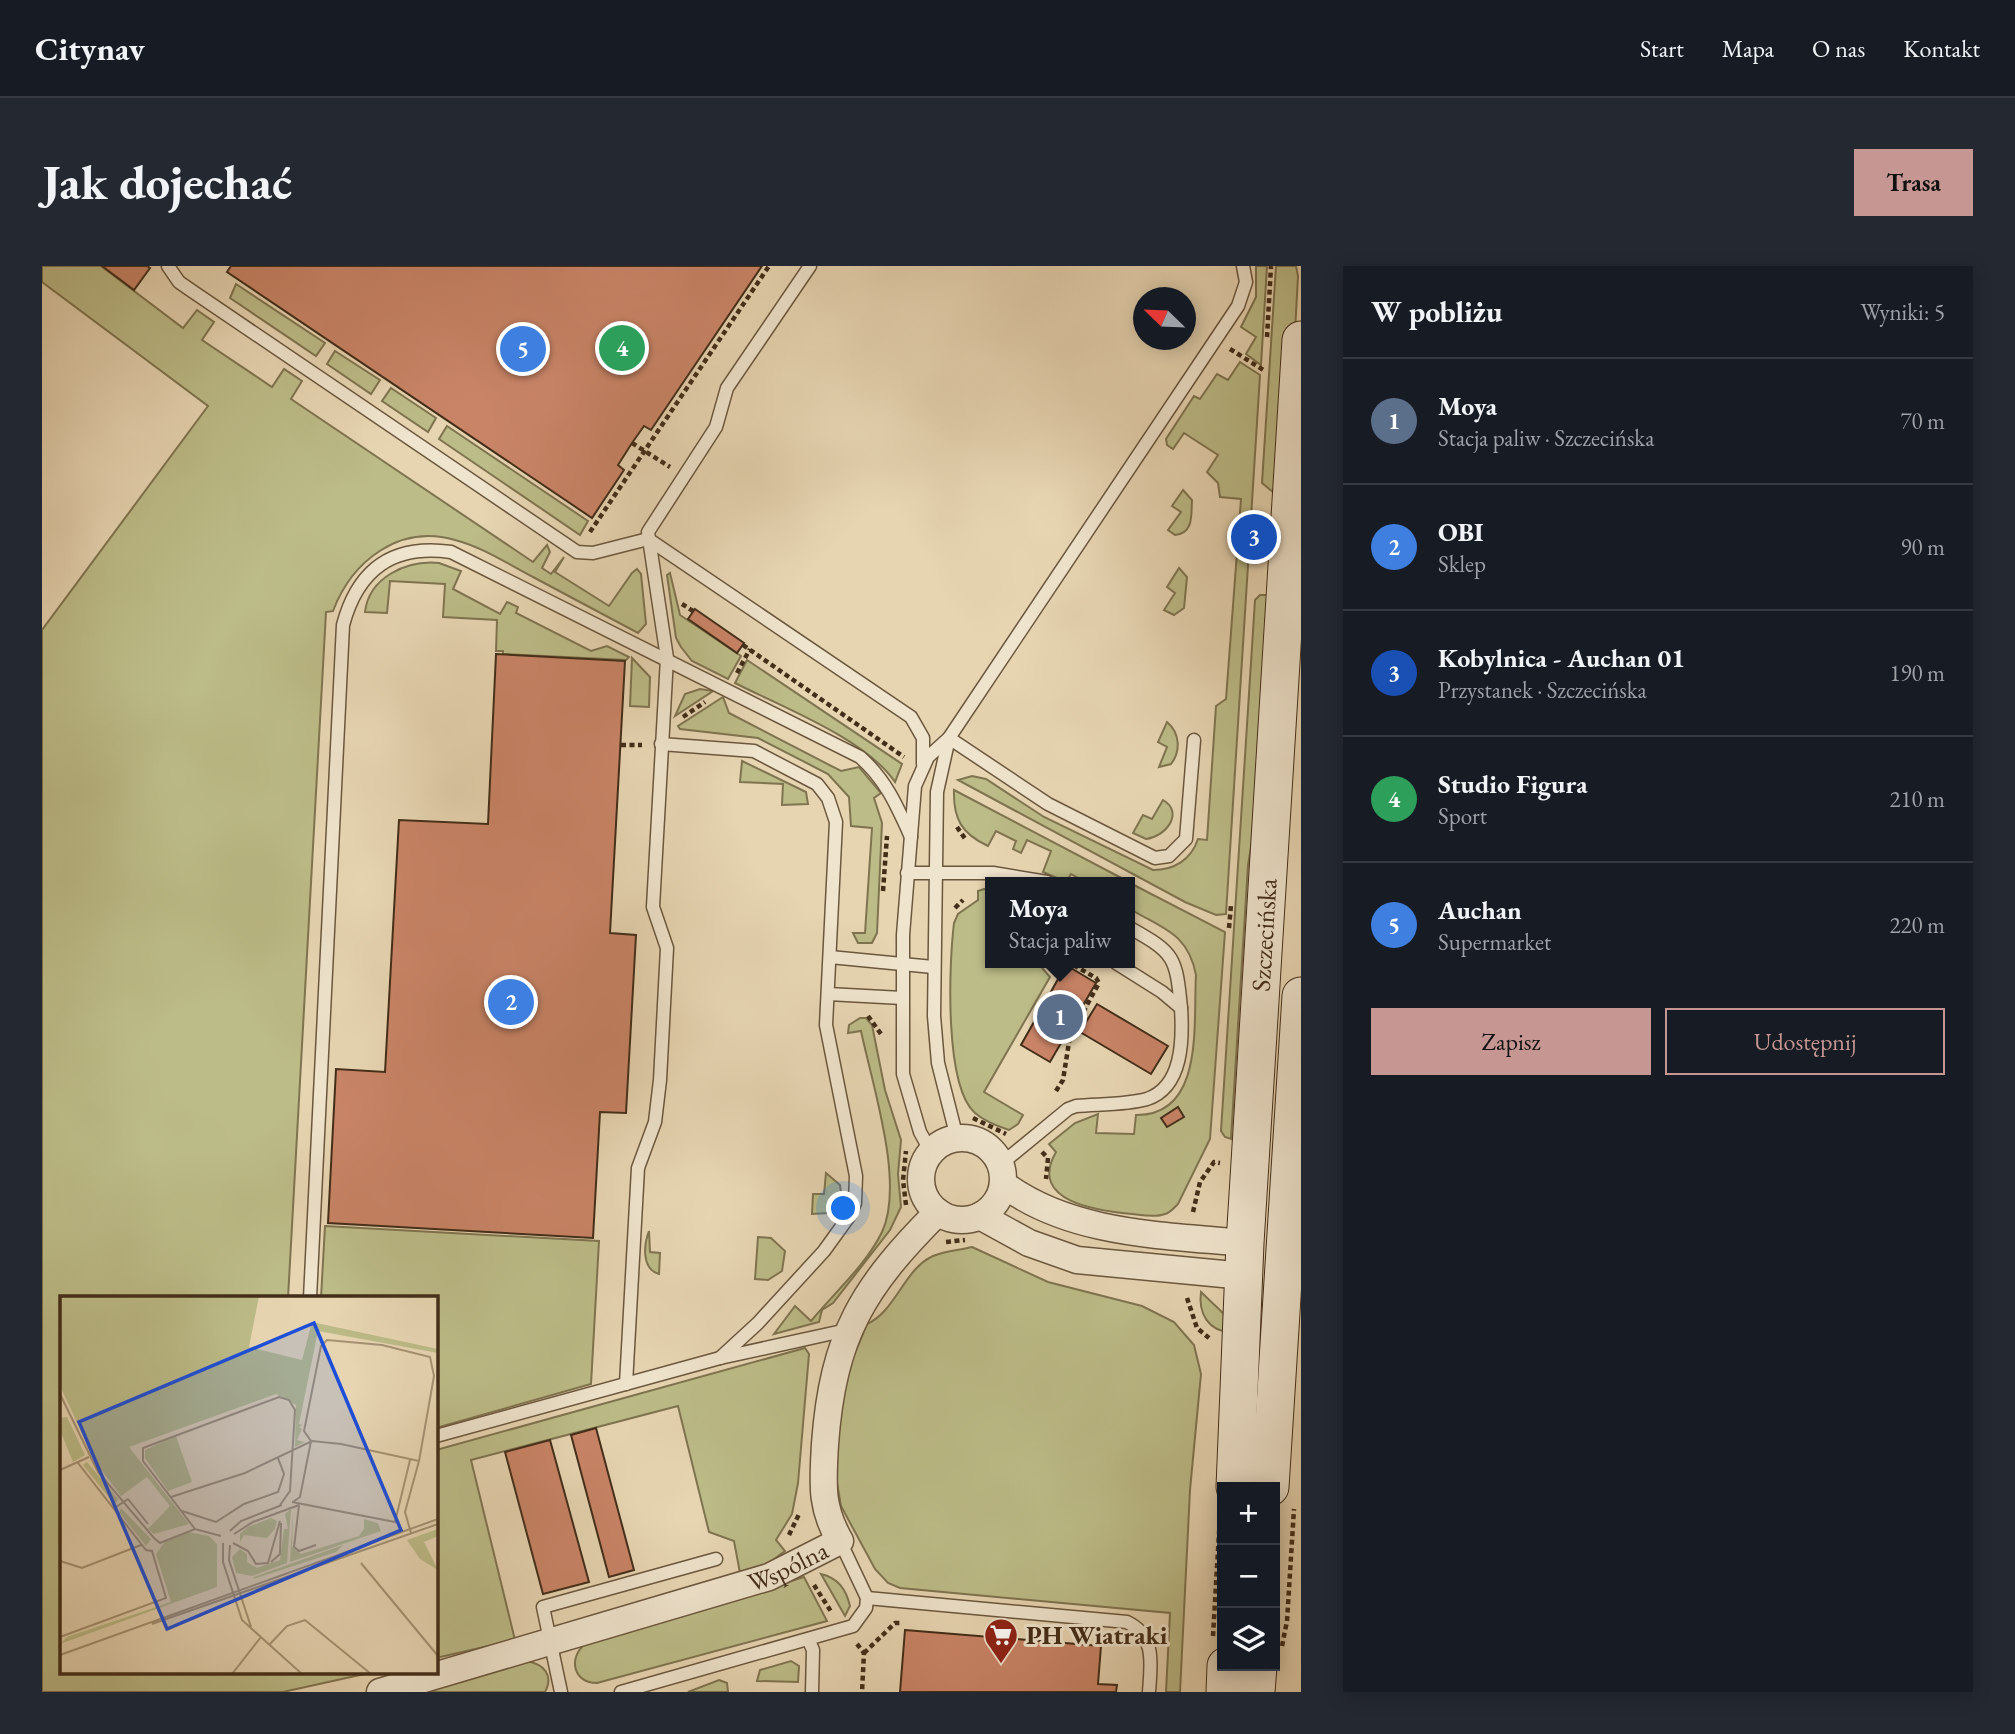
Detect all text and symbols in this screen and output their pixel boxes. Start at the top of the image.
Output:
text: Citynav [35,27,145,70]
text: Start [1640,33,1684,64]
text: Mapa [1722,33,1774,64]
text: O nas [1812,33,1865,64]
text: Kontakt [1903,33,1980,64]
button: Trasa [1854,149,1973,216]
text: Jak dojechać [42,150,292,214]
north arrow [1133,287,1196,350]
text: W pobliżu [1371,292,1502,331]
text: Wyniki: 5 [1861,297,1945,327]
pin: 4 [599,322,645,374]
pin: 5 [500,323,546,375]
text: Moya [1438,389,1497,423]
text: 1 [1388,406,1400,436]
text: 70 m [1900,406,1945,436]
text: Stacja paliw · Szczecińska [1438,423,1654,453]
pin: 3 [1231,511,1277,563]
text: OBI [1438,515,1484,549]
text: 2 [1388,532,1400,562]
text: 90 m [1900,532,1945,562]
text: Sklep [1438,549,1486,579]
text: Kobylnica - Auchan 01 [1438,641,1685,675]
text: 3 [1388,658,1400,688]
text: 190 m [1889,658,1945,688]
text: Przystanek · Szczecińska [1438,675,1647,705]
text: Studio Figura [1438,767,1588,801]
text: 4 [1388,784,1400,814]
text: 210 m [1889,784,1945,814]
text: Sport [1438,801,1487,831]
popup [985,877,1135,968]
street label: Szczecińska [1244,877,1285,992]
text: Moya [1009,891,1068,925]
text: Auchan [1438,893,1522,927]
text: 5 [1388,910,1400,940]
text: 220 m [1889,910,1945,940]
text: Stacja paliw [1009,925,1111,955]
text: Supermarket [1438,927,1551,957]
pin: 2 [488,976,534,1028]
pin: 1 [1037,991,1083,1043]
button: Zapisz [1371,1008,1651,1075]
button: Udostępnij [1665,1008,1945,1075]
your location [826,1191,860,1225]
inset map [60,1296,438,1674]
map controls [1217,1482,1280,1671]
button: + [1217,1482,1280,1545]
street label: Wspólna [744,1533,835,1599]
button: − [1217,1545,1280,1608]
button: layers [1217,1608,1280,1671]
supermarket icon: PH Wiatraki [982,1616,1020,1665]
place label: PH Wiatraki [1026,1618,1168,1652]

